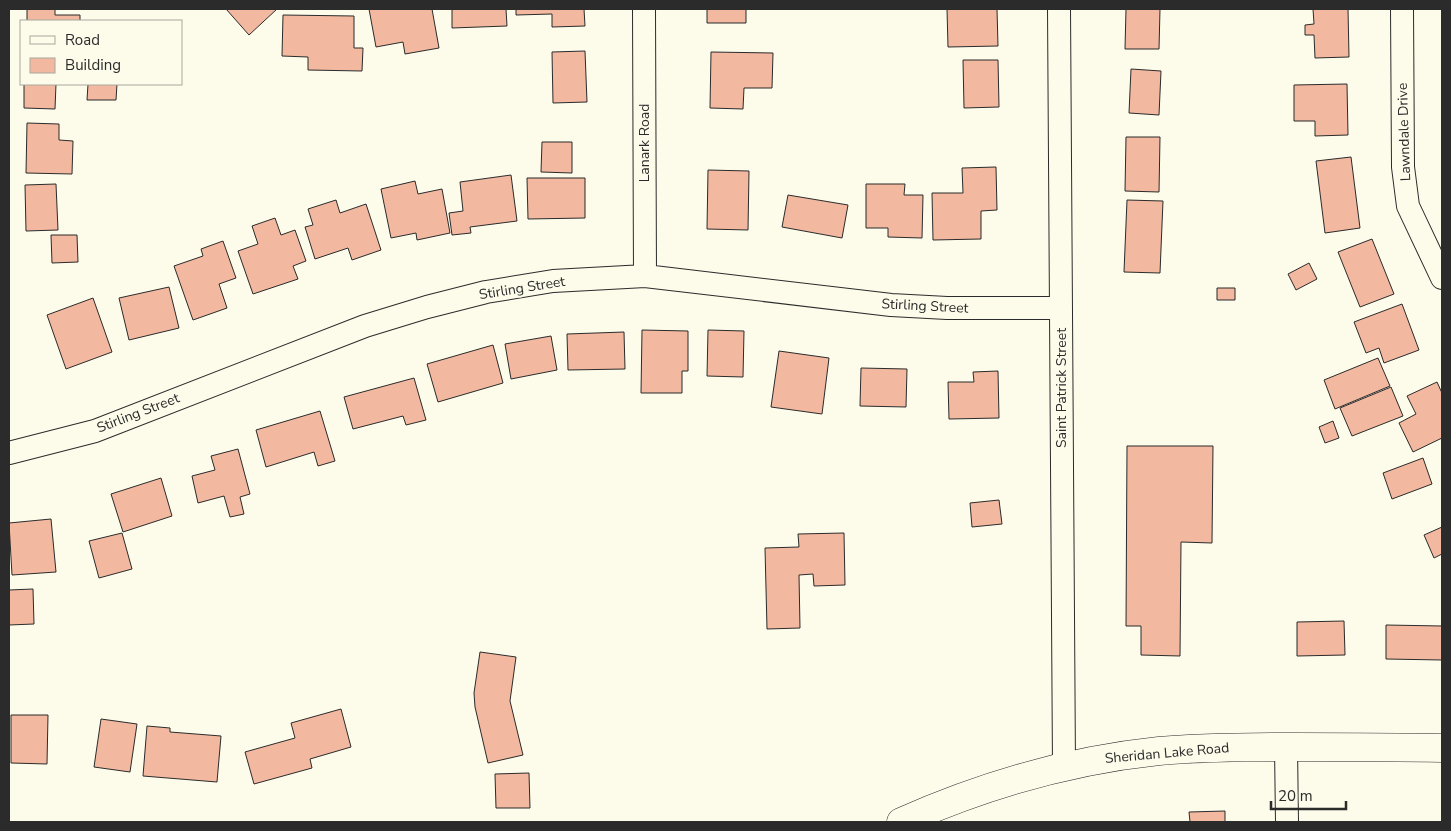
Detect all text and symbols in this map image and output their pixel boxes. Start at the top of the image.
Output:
legend [20,20,182,85]
text: Road [65,30,100,50]
text: Building [65,55,121,75]
street label: Lawndale Drive [1393,82,1415,182]
street label: Lanark Road [635,104,654,182]
street label: Stirling Street [478,272,567,304]
street label: Stirling Street [881,294,969,318]
street label: Saint Patrick Street [1052,328,1071,448]
street label: Stirling Street [94,388,182,437]
street label: Sheridan Lake Road [1104,738,1230,768]
scale bar [1271,778,1346,810]
text: 20 m [1278,786,1313,806]

